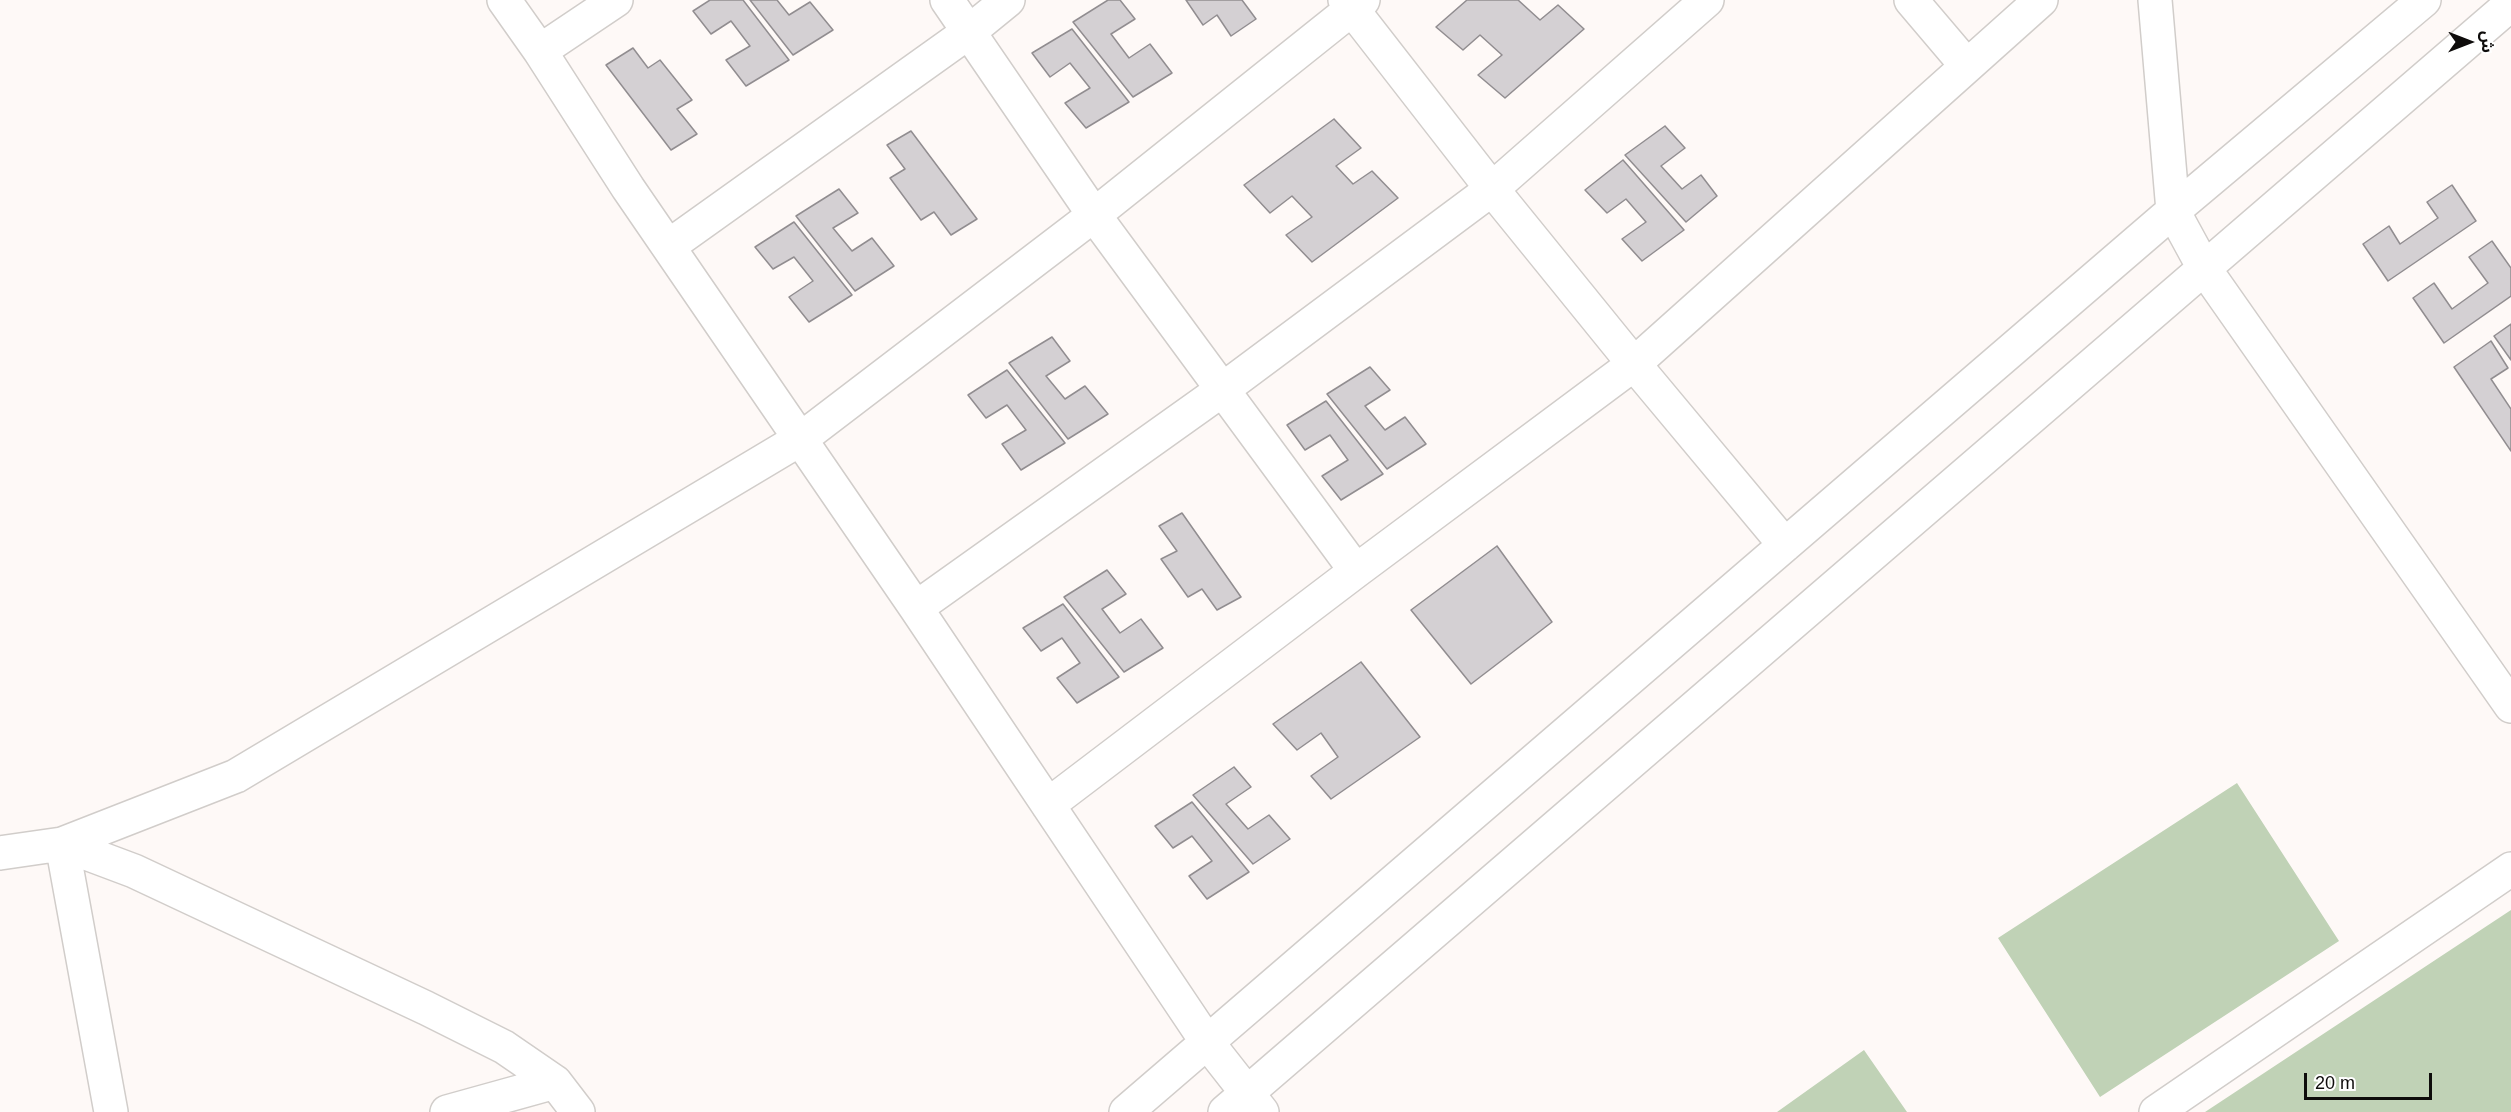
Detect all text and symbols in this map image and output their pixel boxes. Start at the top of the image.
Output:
north arrow [2439,12,2499,72]
text: ش [2479,31,2496,53]
scale bar [2307,1061,2434,1099]
text: 20 m [2315,1073,2355,1093]

